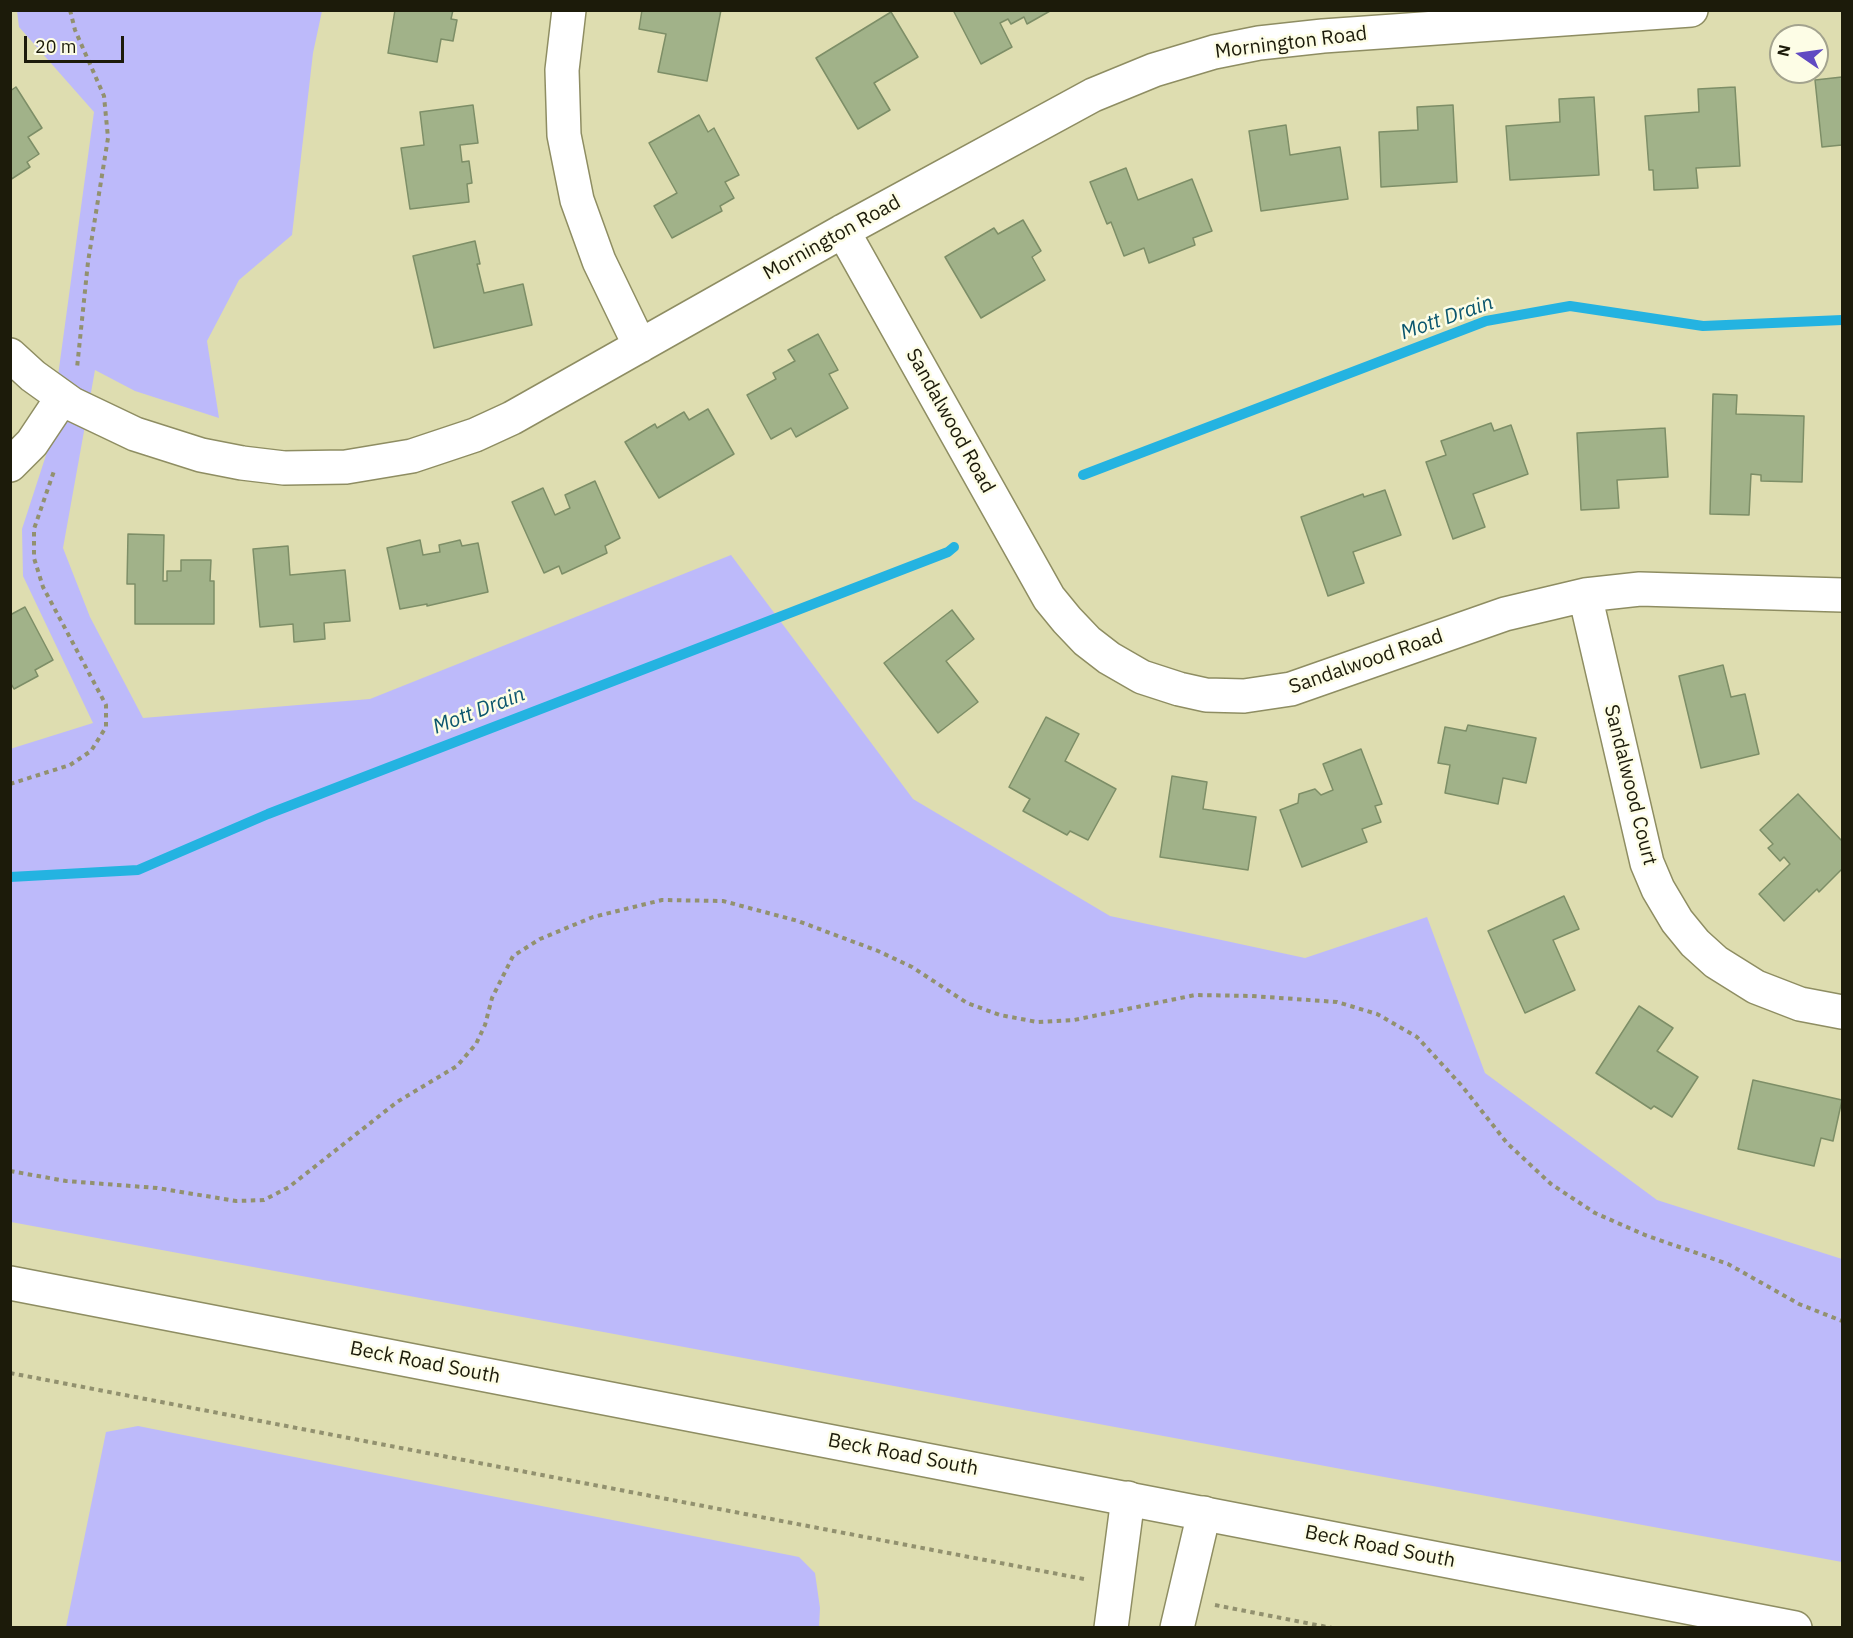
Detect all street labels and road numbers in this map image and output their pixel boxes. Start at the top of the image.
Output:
street label: Mornington Road [1213,22,1369,64]
street label: Mornington Road [759,190,905,286]
street label: Sandalwood Road [900,345,1000,497]
street label: Sandalwood Road [1286,624,1446,700]
street label: Sandalwood Court [1598,702,1662,868]
street label: Beck Road South [348,1337,502,1389]
street label: Beck Road South [826,1429,980,1481]
street label: Beck Road South [1303,1521,1457,1573]

